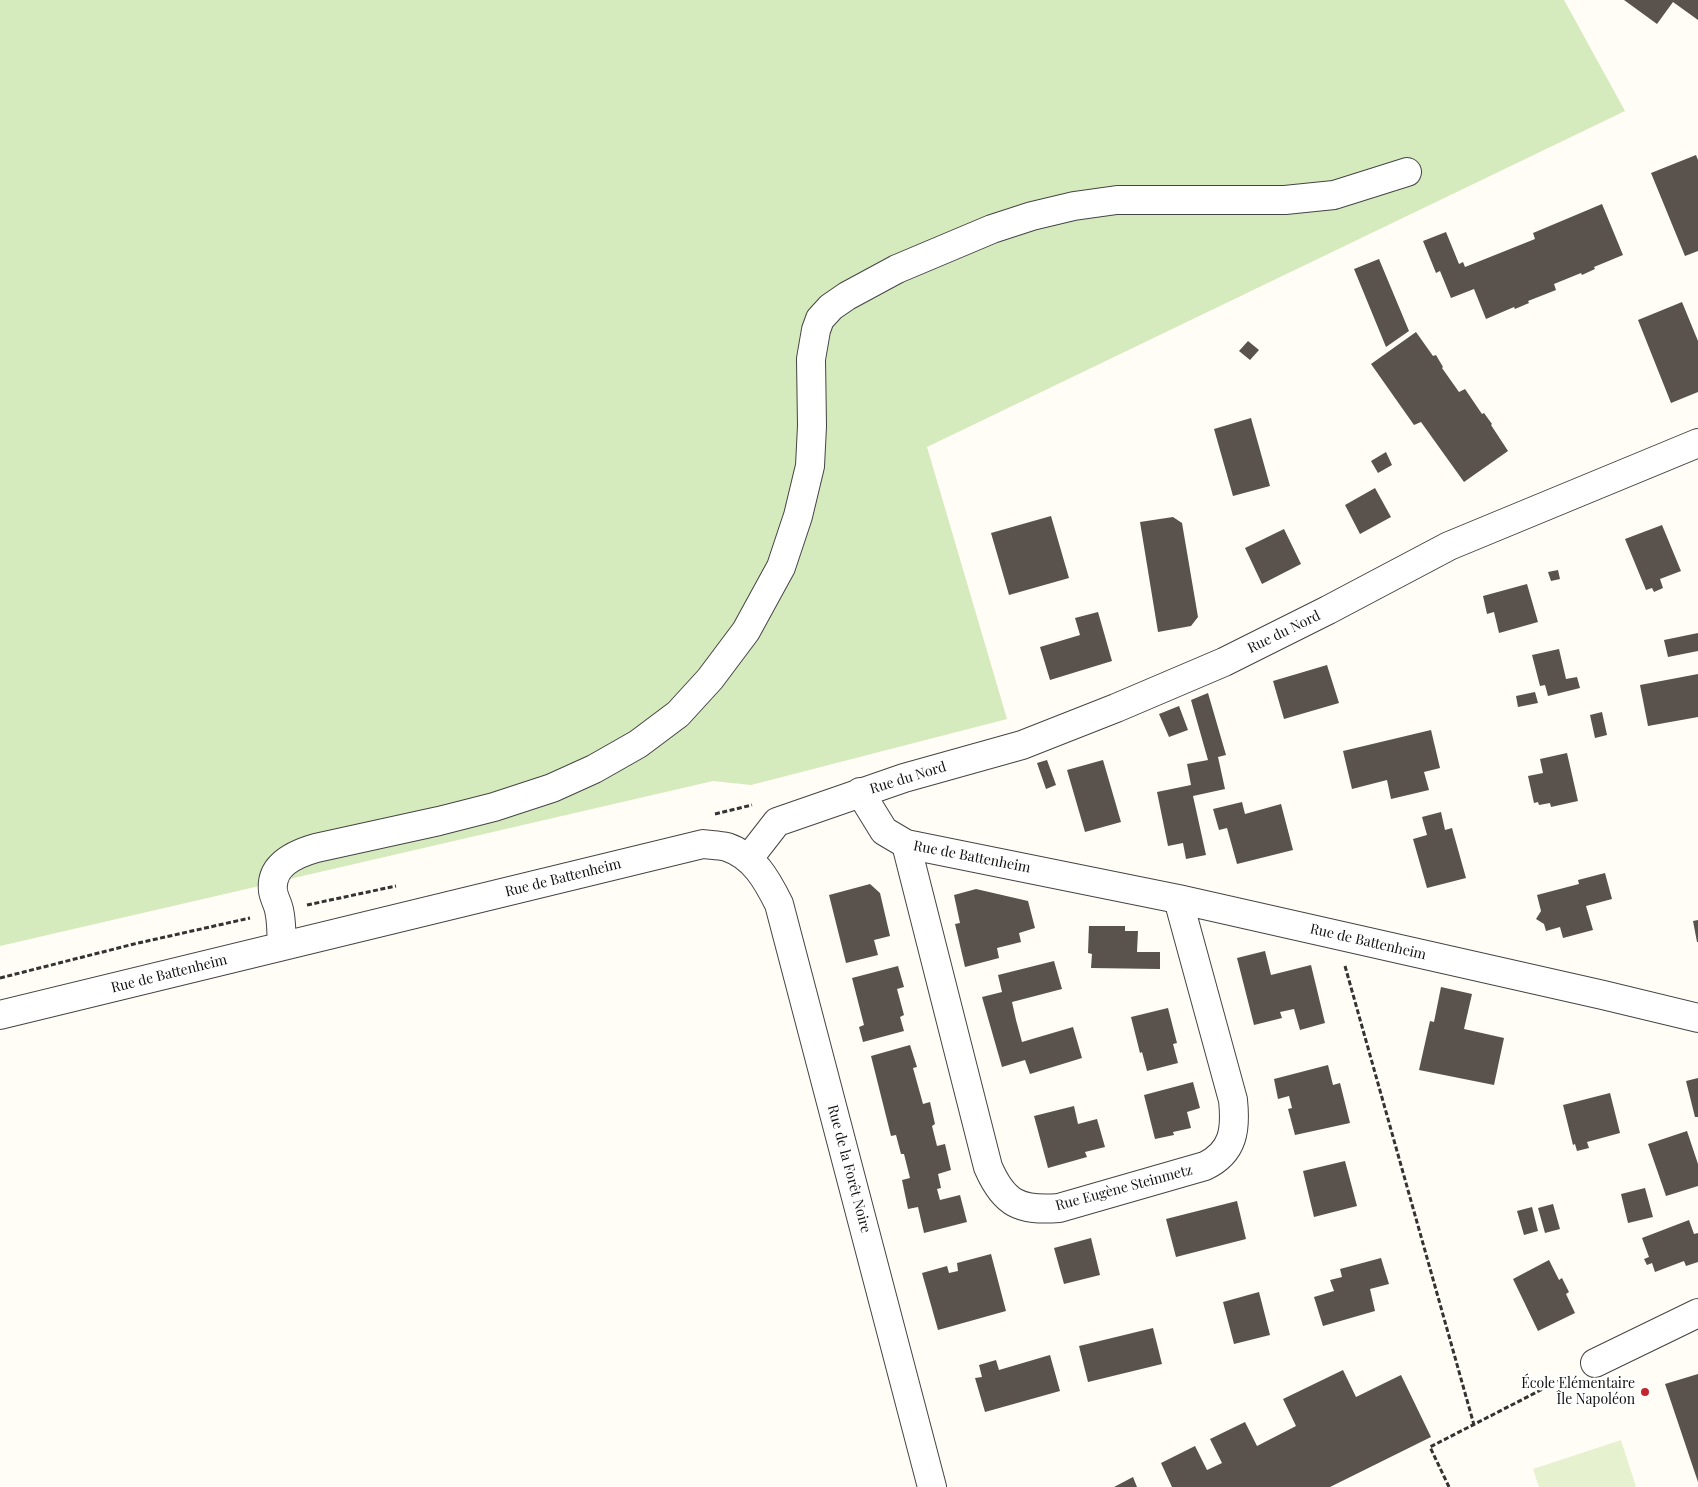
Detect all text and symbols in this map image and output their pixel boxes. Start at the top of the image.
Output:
street label: Rue du Nord [1245,607,1323,657]
street label: Rue du Nord [868,758,948,798]
street label: Rue de Battenheim [912,837,1032,877]
street label: Rue de Battenheim [503,855,623,901]
street label: Rue de Battenheim [1308,920,1428,964]
street label: Rue de Battenheim [109,951,229,997]
street label: Rue de la Forêt Noire [824,1103,874,1235]
street label: Rue Eugène Steinmetz [1054,1162,1194,1214]
place label: École Elémentaire Île Napoléon [1521,1376,1635,1408]
marker: École Elémentaire Île Napoléon [1639,1386,1651,1398]

